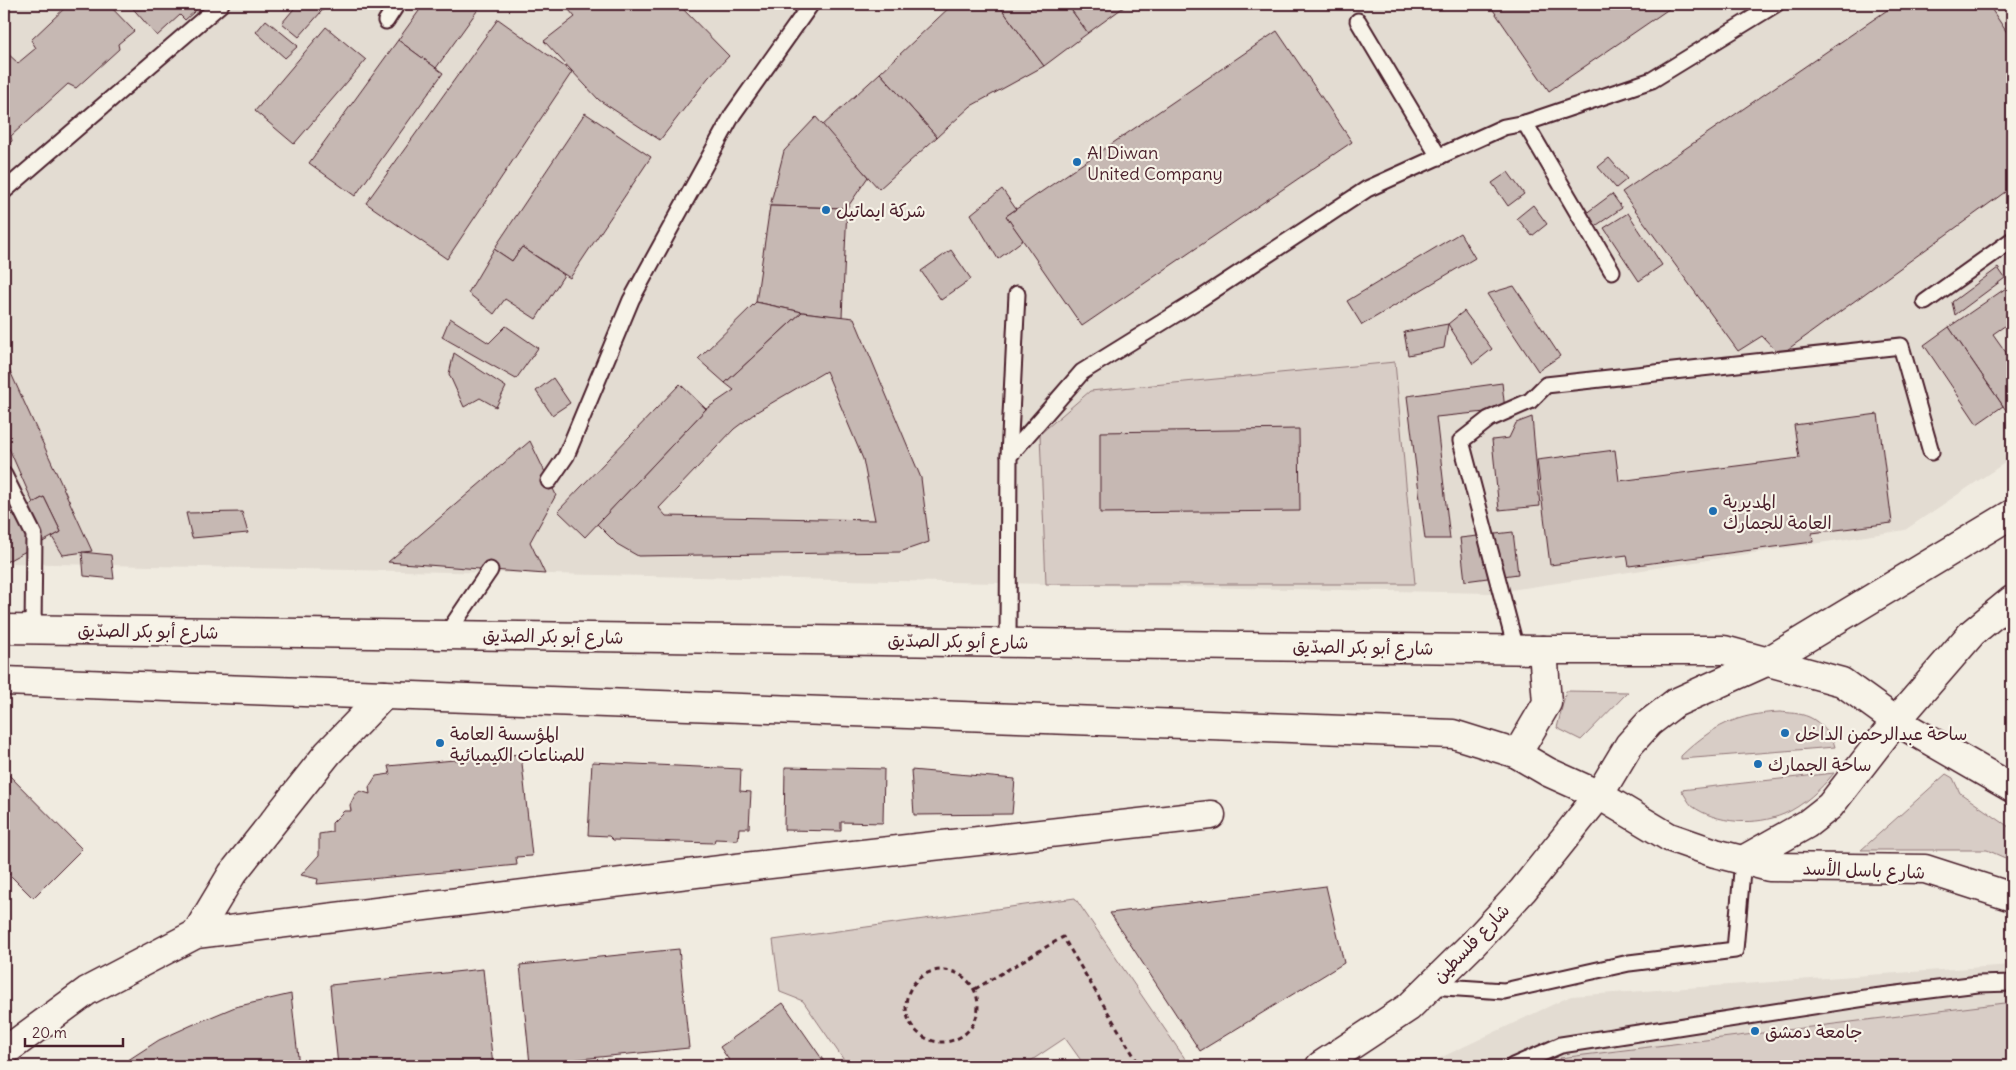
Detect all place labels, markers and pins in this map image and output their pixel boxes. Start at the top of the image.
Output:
place label: Al Diwan United Company [1087,141,1223,185]
marker: Al Diwan United Company [1071,156,1083,168]
place label: شركة ايماتيل [836,199,926,222]
marker: شركة ايماتيل [820,204,832,216]
place label: المديرية العامة للجمارك [1723,490,1832,534]
marker: المديرية العامة للجمارك [1707,505,1719,517]
place label: المؤسسة العامة للصناعات الكيميائية [450,722,585,766]
place label: ساحة عبدالرحمن الداخل [1795,722,1967,745]
marker: ساحة عبدالرحمن الداخل [1779,727,1791,739]
marker: المؤسسة العامة للصناعات الكيميائية [434,737,446,749]
place label: ساحة الجمارك [1768,753,1872,776]
marker: ساحة الجمارك [1752,758,1764,770]
place label: جامعة دمشق [1765,1020,1863,1043]
marker: جامعة دمشق [1749,1025,1761,1037]

